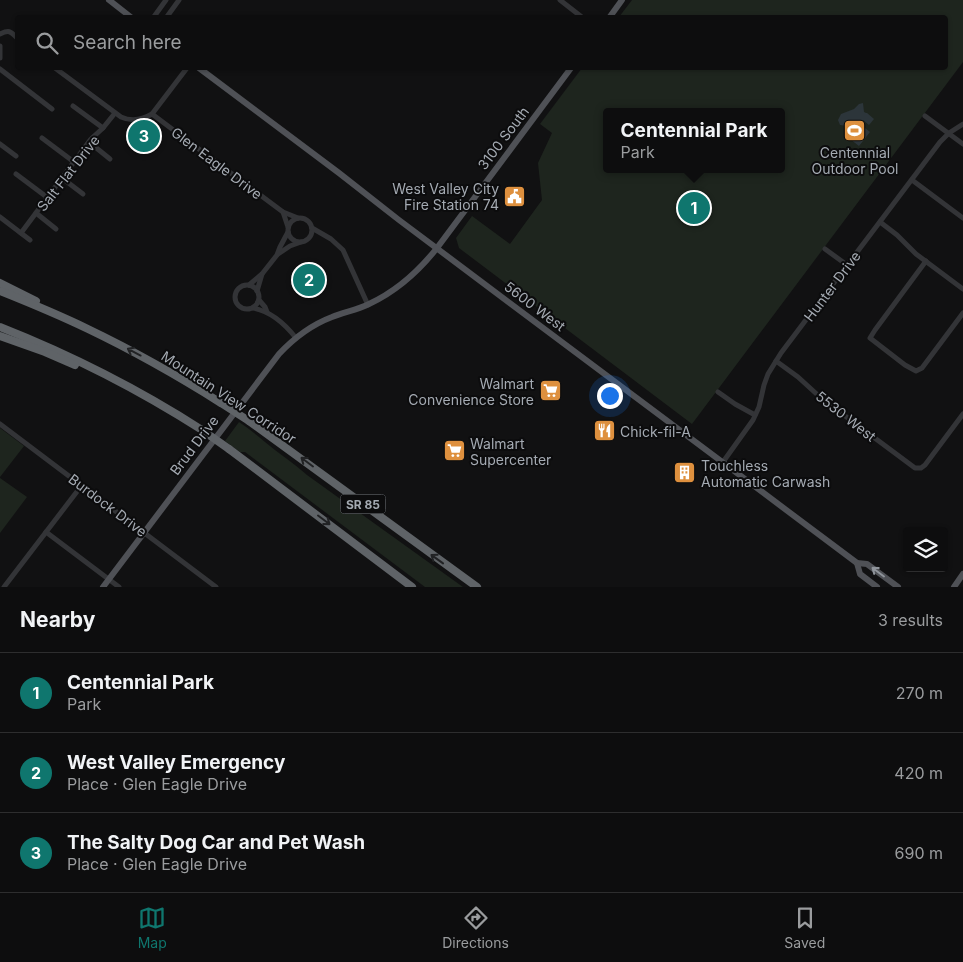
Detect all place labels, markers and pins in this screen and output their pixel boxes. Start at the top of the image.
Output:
pin: 3 [128,117,160,155]
sports icon: Centennial Outdoor Pool [843,118,867,142]
place label: Centennial Outdoor Pool [811,144,899,177]
place label: West Valley City Fire Station 74 [392,180,499,213]
public building icon: West Valley City Fire Station 74 [503,184,527,208]
pin: 1 [678,189,710,227]
pin: 2 [293,261,325,299]
place label: Walmart Convenience Store [408,375,534,408]
supermarket icon: Walmart Convenience Store [538,379,562,403]
restaurant icon: Chick-fil-A [592,419,616,443]
place label: Chick-fil-A [620,423,691,440]
place label: Walmart Supercenter [470,435,551,468]
supermarket icon: Walmart Supercenter [442,439,466,463]
place label: Touchless Automatic Carwash [701,457,830,490]
building icon: Touchless Automatic Carwash [673,461,697,485]

